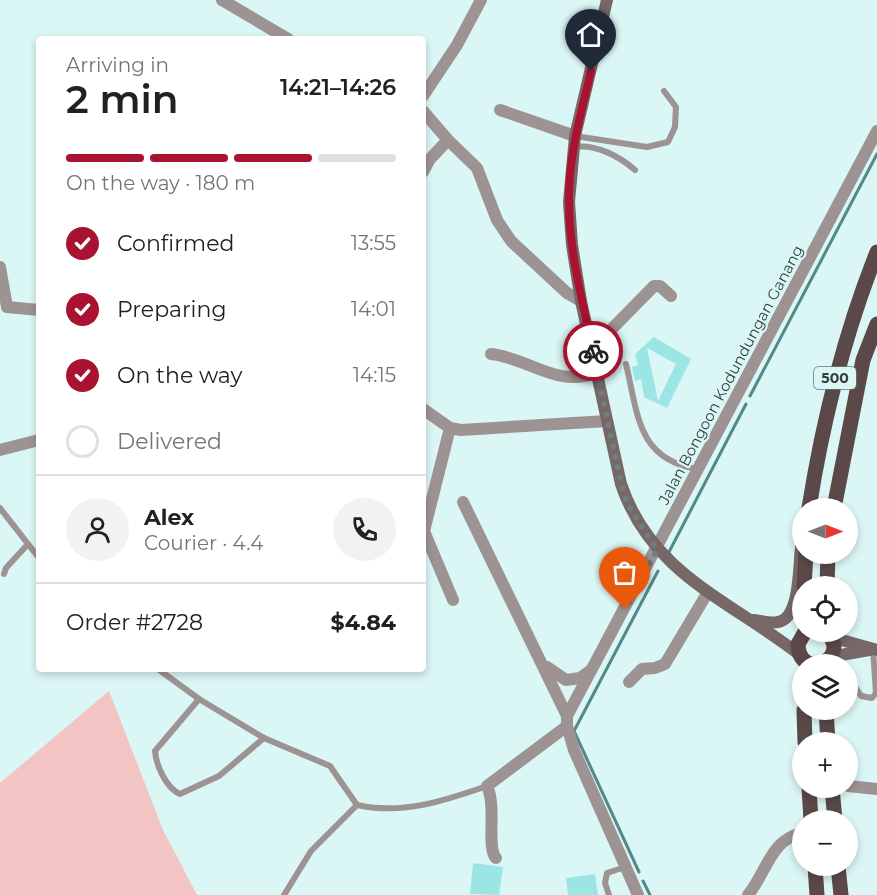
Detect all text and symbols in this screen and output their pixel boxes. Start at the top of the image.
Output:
pin [565,9,616,71]
icon: home [574,18,607,51]
text: Arriving in [66,53,169,77]
text: 14:21–14:26 [280,74,396,101]
text: 2 min [66,75,179,123]
text: On the way · 180 m [66,171,255,195]
icon: check [66,227,99,260]
text: Confirmed [117,230,234,257]
text: 13:55 [351,231,396,255]
street label: Jalan Bongoon Kodundungan Ganang [653,242,807,509]
icon: check [66,293,99,326]
text: Preparing [117,296,226,323]
text: 14:01 [351,297,396,321]
courier [563,321,623,381]
icon: bike [577,335,610,368]
icon: check [66,359,99,392]
text: On the way [117,362,242,389]
text: 14:15 [353,363,396,387]
road number: 500 [814,367,856,389]
text: Delivered [117,428,222,455]
button: person [66,498,129,561]
button: phone [333,498,396,561]
north arrow [792,498,858,564]
map controls [792,498,858,876]
text: Alex [144,504,194,531]
text: Courier · 4.4 [144,531,263,555]
pin [599,547,650,609]
icon: bag [608,556,641,589]
button: locate [792,576,858,642]
text: Order #2728 [66,609,203,636]
text: $4.84 [330,609,396,636]
button: layers [792,654,858,720]
button: + [792,732,858,798]
button: − [792,810,858,876]

